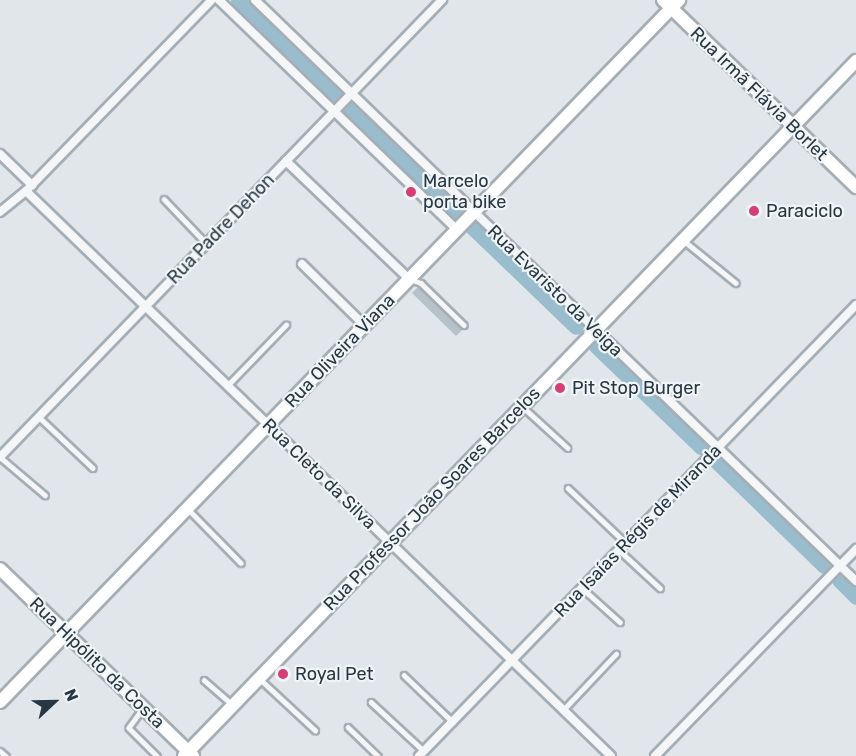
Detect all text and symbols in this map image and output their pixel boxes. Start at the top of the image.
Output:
street label: Rua Irmã Flávia Borlet [686,23,832,165]
street label: Rua Padre Dehon [163,169,279,289]
place label: Marcelo porta bike [423,171,506,213]
marker: Marcelo porta bike [404,185,418,199]
place label: Paraciclo [766,200,843,222]
marker: Paraciclo [747,204,761,218]
street label: Rua Evaristo da Veiga [483,221,627,361]
street label: Rua Oliveira Viana [280,290,400,412]
place label: Pit Stop Burger [572,377,700,399]
marker: Pit Stop Burger [553,381,567,395]
street label: Rua Professor João Soares Barcelos [319,383,545,615]
street label: Rua Cleto da Silva [258,414,380,534]
street label: Rua Isaías Régis de Miranda [550,440,726,622]
street label: Rua Hipólito da Costa [25,593,169,733]
place label: Royal Pet [295,663,373,685]
marker: Royal Pet [276,667,290,681]
north arrow [24,672,84,732]
text: N [60,686,82,704]

